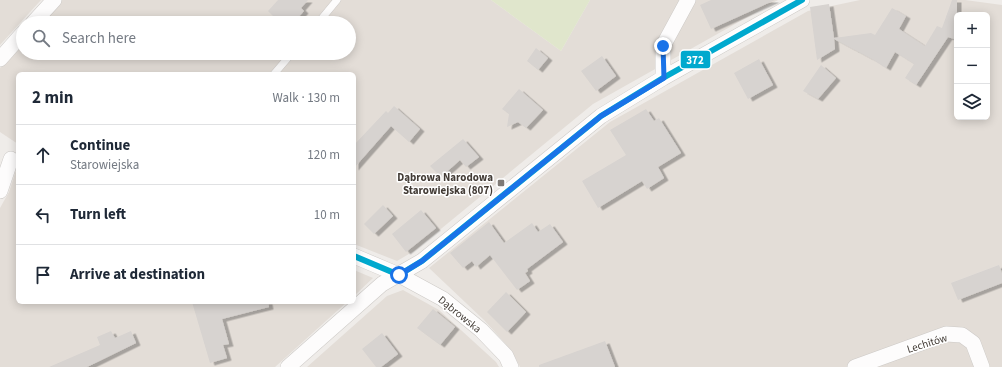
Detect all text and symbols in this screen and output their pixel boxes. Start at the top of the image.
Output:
map controls [954,12,990,120]
button: + [954,12,990,48]
search box [16,16,356,60]
icon: search [30,27,52,49]
text: Search here [62,28,136,49]
route end [654,37,672,55]
button: − [954,48,990,84]
line badge: 372 [680,50,711,69]
text: 372 [686,53,704,68]
button: layers [954,84,990,120]
text: 2 min [32,86,73,110]
text: Walk · 130 m [272,89,340,107]
text: Continue [70,135,130,156]
icon: ahead [32,144,54,166]
text: 120 m [307,146,340,164]
text: Starowiejska [70,156,139,174]
place label: Dąbrowa Narodowa Starowiejska (807) [397,170,493,198]
marker: Dąbrowa Narodowa Starowiejska (807) [496,178,506,188]
icon: left [32,204,54,226]
text: Turn left [70,204,126,225]
text: 10 m [314,206,340,224]
icon: arrive [32,264,54,286]
text: Arrive at destination [70,264,205,285]
route start [390,266,408,284]
street label: Dąbrowska [435,292,484,336]
street label: Lechitów [905,330,949,357]

